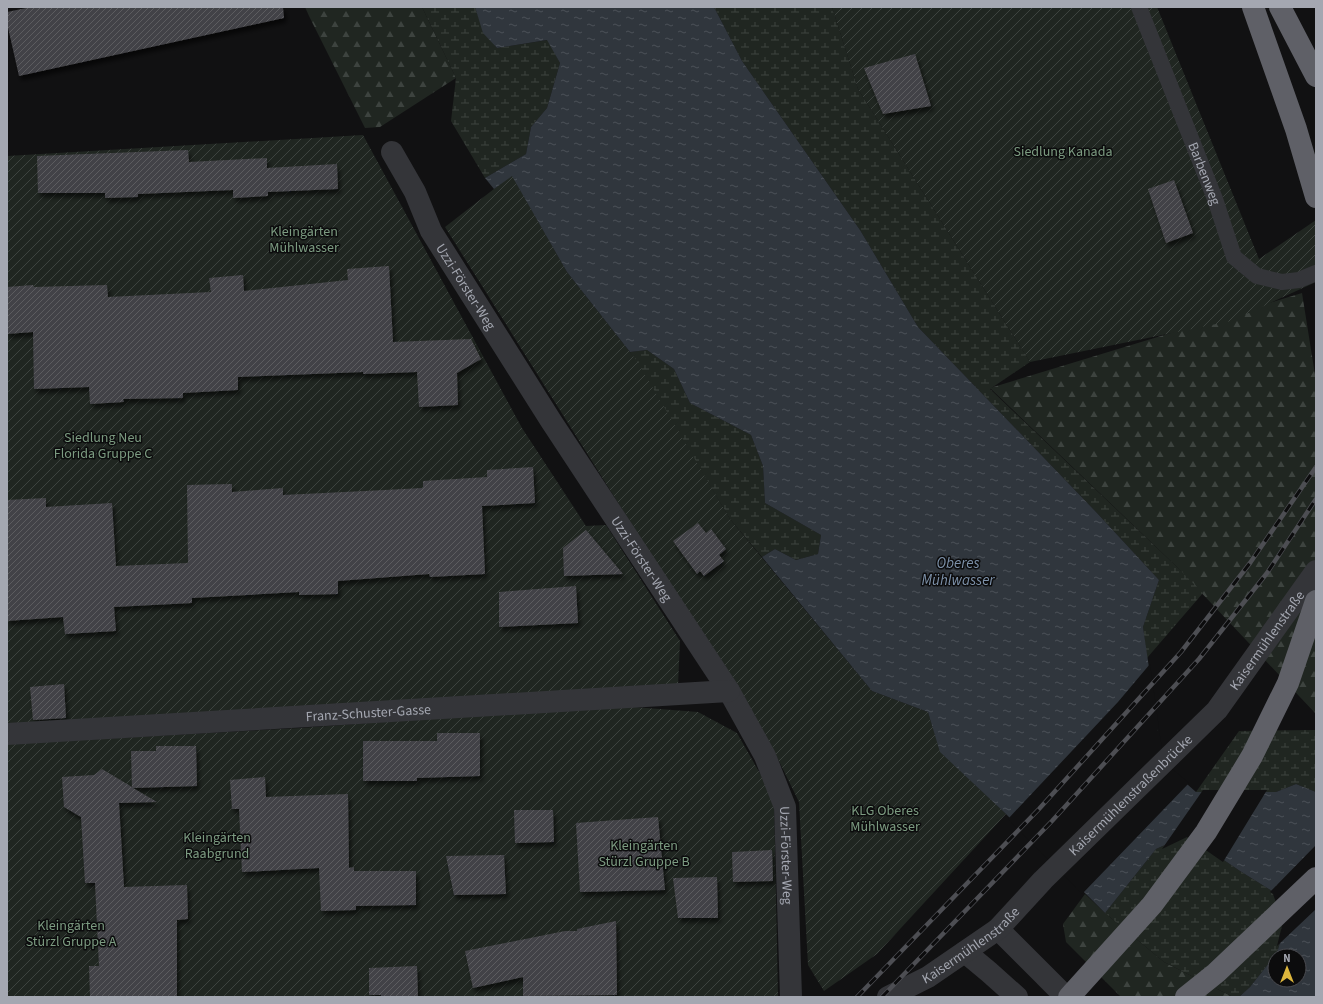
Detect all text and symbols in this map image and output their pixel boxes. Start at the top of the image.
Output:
street label: Barbenweg [1182,139,1225,208]
park label: Siedlung Kanada [1013,142,1113,162]
park label: Kleingärten Mühlwasser [269,222,339,258]
street label: Uzzi-Förster-Weg [430,240,500,334]
park label: Siedlung Neu Florida Gruppe C [54,428,152,464]
street label: Uzzi-Förster-Weg [605,513,676,606]
water label: Oberes Mühlwasser [922,553,995,591]
street label: Kaisermühlenstraße [1225,587,1310,695]
street label: Franz-Schuster-Gasse [305,700,432,727]
street label: Kaisermühlenstraßenbrücke [1064,730,1197,861]
park label: KLG Oberes Mühlwasser [850,801,920,837]
street label: Uzzi-Förster-Weg [774,806,797,905]
park label: Kleingärten Raabgrund [183,828,251,864]
park label: Kleingärten Stürzl Gruppe B [598,836,690,872]
street label: Kaisermühlenstraße [919,903,1025,989]
park label: Kleingärten Stürzl Gruppe A [26,916,117,952]
north arrow [1267,948,1307,988]
text: N [1283,951,1291,966]

